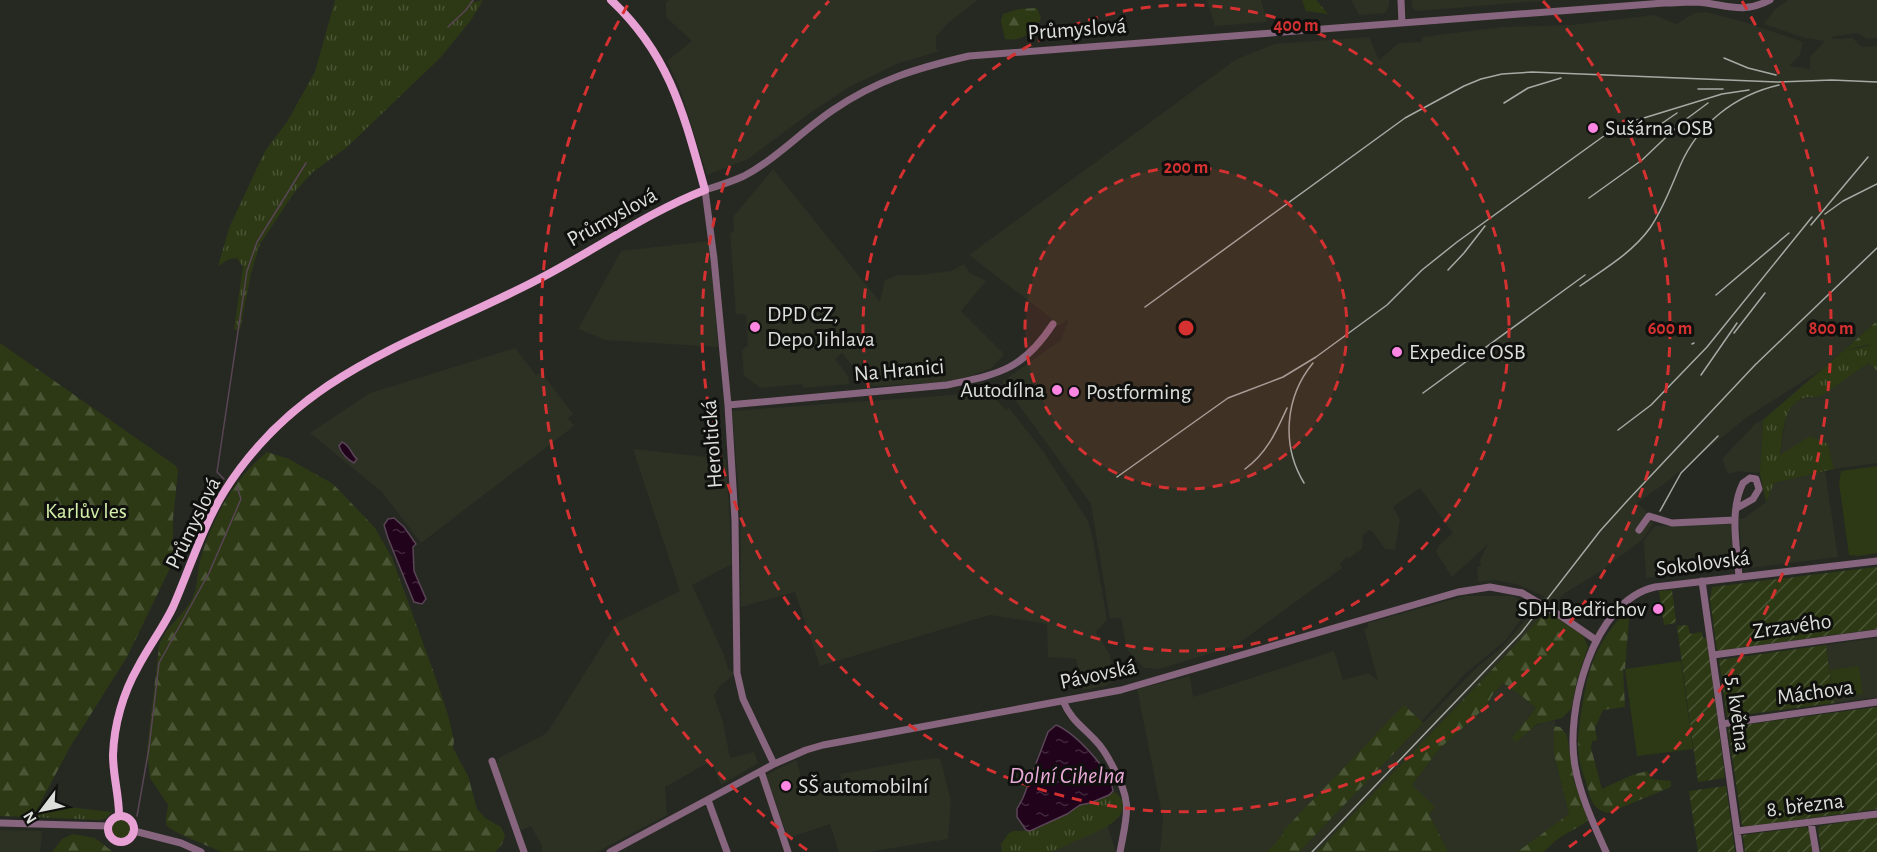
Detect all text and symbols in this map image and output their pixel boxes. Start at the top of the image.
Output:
street label: Průmyslová [1027,15,1127,43]
text: 400 m [1273,17,1319,35]
place label: Sušárna OSB [1605,117,1713,139]
marker: Sušárna OSB [1586,121,1600,135]
text: 200 m [1164,159,1208,177]
street label: Průmyslová [563,183,661,251]
place label: DPD CZ, Depo Jihlava [767,303,875,350]
centre of rings [1176,318,1196,338]
marker: DPD CZ, Depo Jihlava [748,320,762,334]
text: 600 m [1648,320,1692,338]
text: 800 m [1809,320,1853,338]
place label: Expedice OSB [1409,341,1526,363]
marker: Expedice OSB [1390,345,1404,359]
street label: Na Hranici [853,355,945,385]
place label: Autodílna [960,379,1045,401]
place label: Postforming [1086,381,1192,403]
marker: Autodílna [1050,383,1064,397]
marker: Postforming [1067,385,1081,399]
street label: Heroltická [698,399,726,489]
street label: Průmyslová [161,474,225,572]
park label: Karlův les [45,500,127,522]
street label: Sokolovská [1655,546,1751,580]
place label: SDH Bedřichov [1517,598,1647,620]
marker: SDH Bedřichov [1651,602,1665,616]
street label: Zrzavého [1751,610,1833,642]
street label: Pávovská [1058,655,1138,693]
street label: 5. května [1722,675,1754,753]
street label: Máchova [1775,676,1855,708]
water label: Dolní Cihelna [1009,764,1125,788]
place label: SŠ automobilní [798,774,929,797]
marker: SŠ automobilní [779,779,793,793]
north arrow [12,780,72,840]
street label: 8. března [1765,789,1845,821]
text: N [20,808,40,826]

